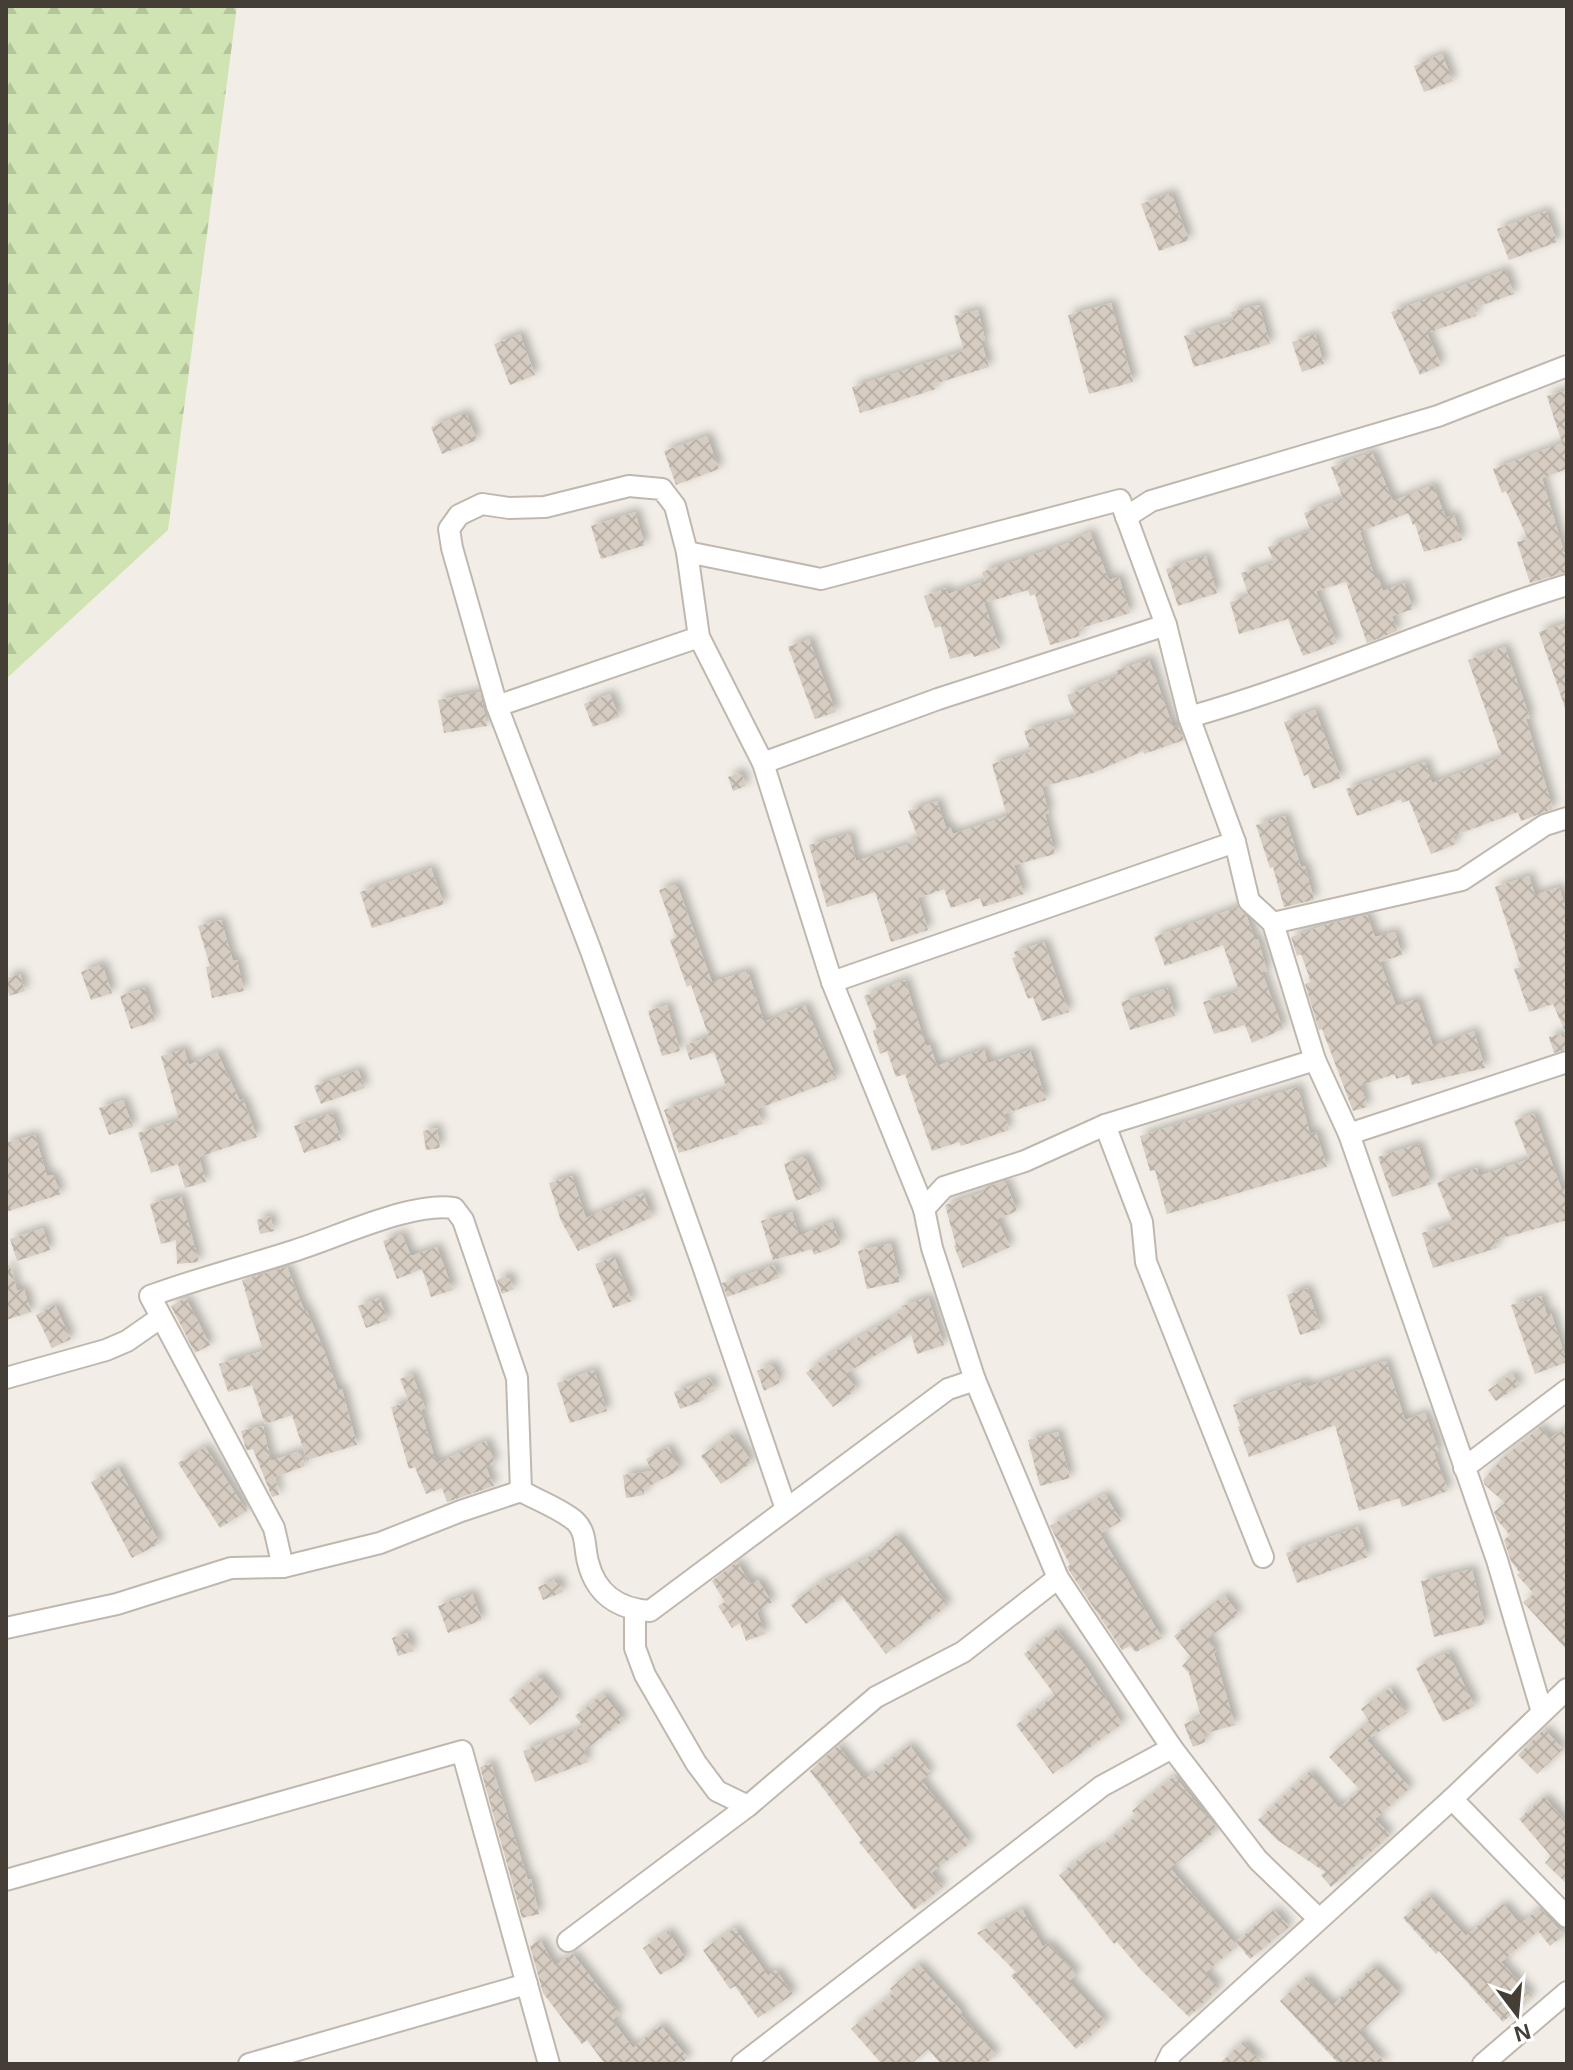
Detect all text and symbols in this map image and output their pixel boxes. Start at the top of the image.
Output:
north arrow [1477,1974,1557,2054]
text: N [1511,2019,1533,2047]

